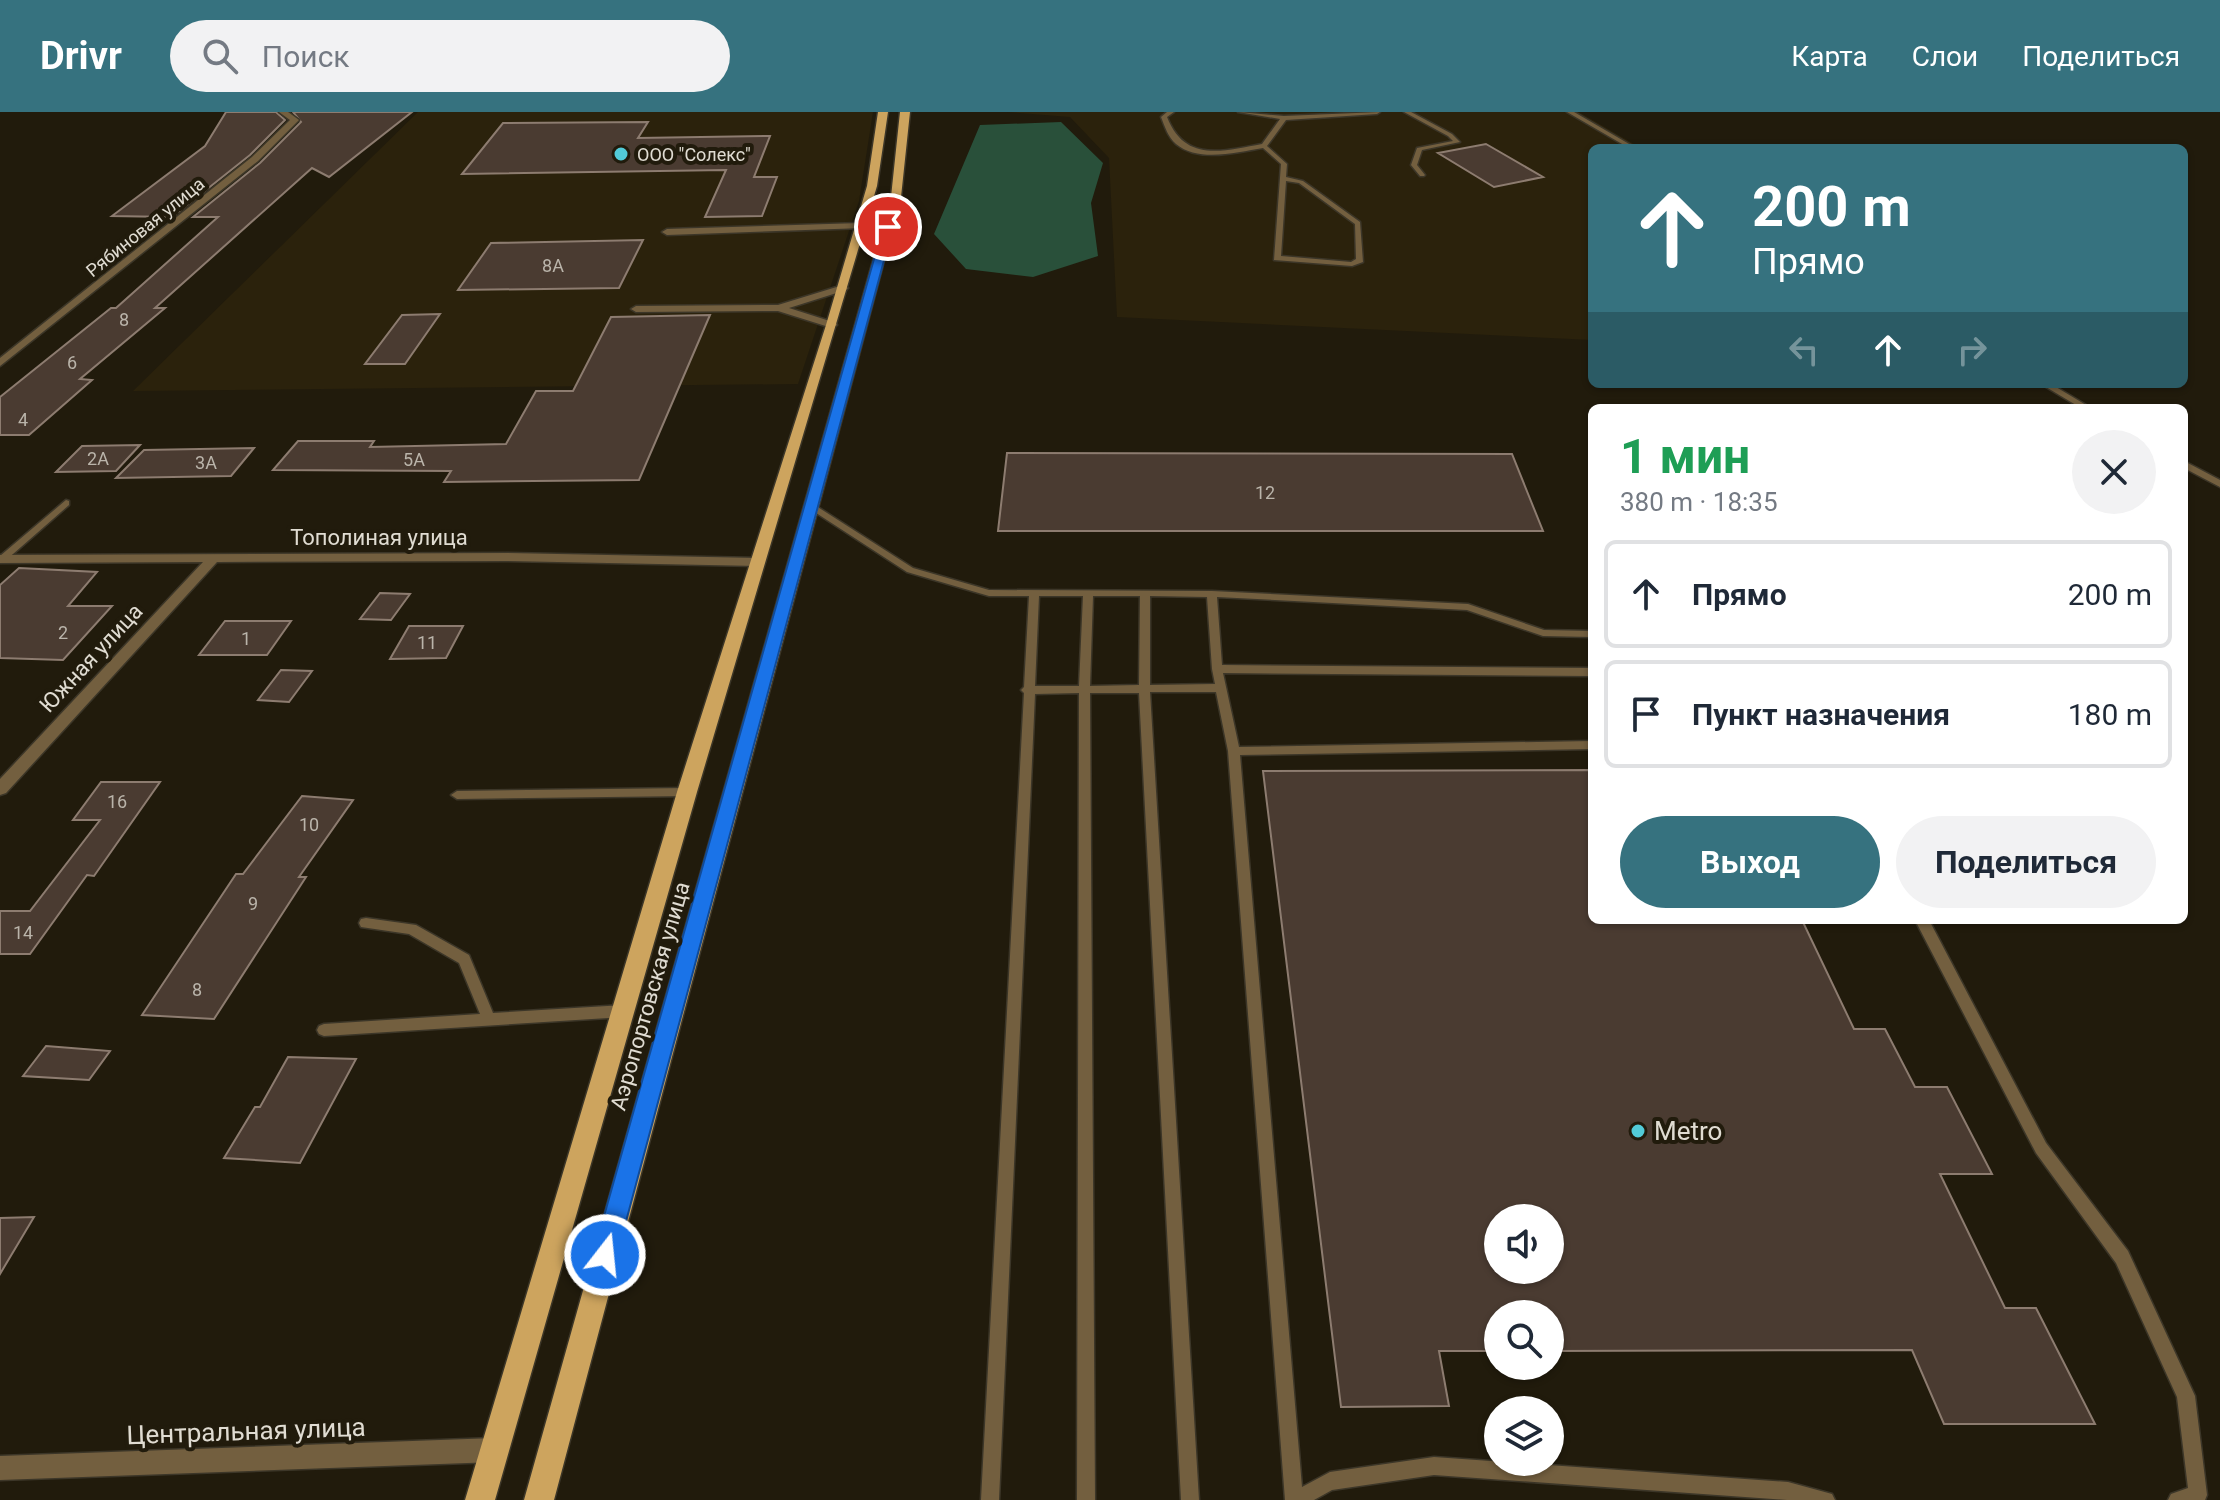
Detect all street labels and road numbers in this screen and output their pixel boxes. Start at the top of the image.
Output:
street label: Рябиновая улица [82,173,208,281]
street label: Тополиная улица [290,525,468,550]
street label: Южная улица [34,599,148,717]
street label: Аэропортовская улица [605,879,695,1113]
street label: Центральная улица [126,1412,366,1450]

